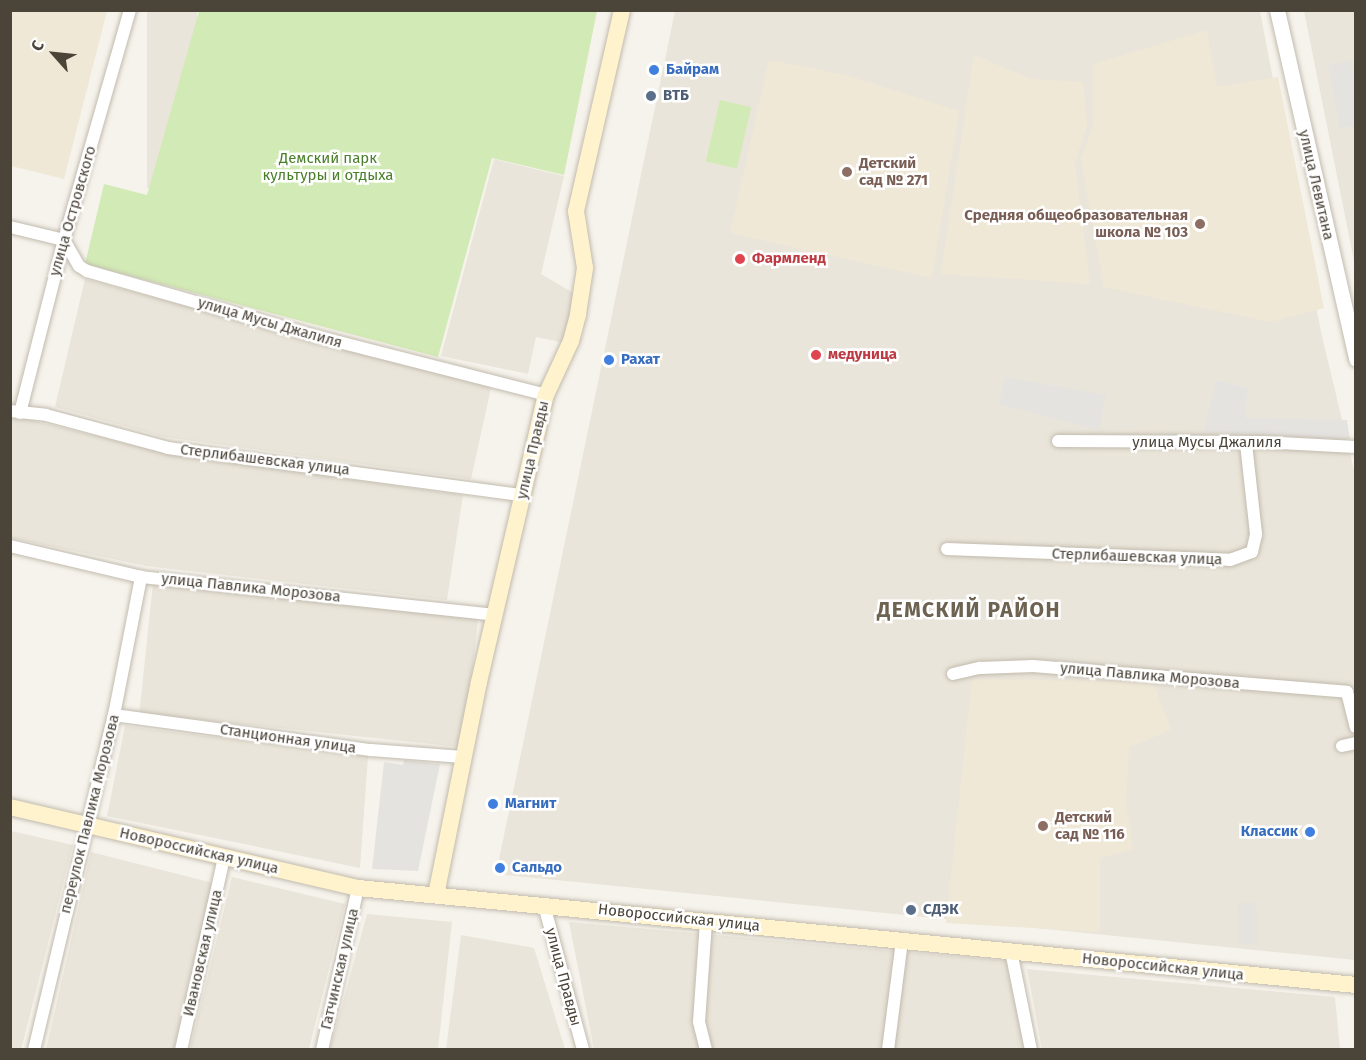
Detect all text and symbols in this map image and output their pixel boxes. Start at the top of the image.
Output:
north arrow [24,24,84,84]
text: С [27,37,48,54]
place label: Байрам [666,61,719,79]
marker: Байрам [647,63,661,77]
place label: ВТБ [663,87,689,105]
marker: ВТБ [644,89,658,103]
street label: улица Левитана [1295,128,1337,242]
street label: улица Островского [46,144,100,278]
park label: Демский парк культуры и отдыха [263,149,393,184]
place label: Детский сад № 271 [859,154,928,189]
marker: Детский сад № 271 [840,165,854,179]
place label: Средняя общеобразовательная школа № 103 [964,206,1188,241]
marker: Средняя общеобразовательная школа № 103 [1193,217,1207,231]
place label: Фармленд [752,250,826,268]
marker: Фармленд [733,252,747,266]
street label: улица Мусы Джалиля [196,294,344,352]
place label: медуница [828,346,897,364]
marker: медуница [809,348,823,362]
place label: Рахат [621,351,660,369]
marker: Рахат [602,353,616,367]
street label: улица Правды [513,399,553,501]
street label: улица Мусы Джалиля [1132,434,1282,452]
street label: Стерлибашевская улица [179,441,351,479]
street label: Стерлибашевская улица [1051,545,1223,569]
street label: улица Павлика Морозова [161,570,341,606]
district label: ДЕМСКИЙ РАЙОН [877,597,1061,623]
street label: улица Павлика Морозова [1060,659,1240,693]
street label: переулок Павлика Морозова [57,712,123,916]
street label: Станционная улица [219,721,357,757]
place label: Магнит [505,795,556,813]
marker: Магнит [486,797,500,811]
place label: Детский сад № 116 [1055,808,1125,843]
marker: Детский сад № 116 [1036,819,1050,833]
place label: Классик [1241,823,1298,841]
street label: Новороссийская улица [118,824,280,878]
marker: Классик [1303,825,1317,839]
place label: Сальдо [512,859,562,877]
marker: Сальдо [493,861,507,875]
street label: Ивановская улица [180,888,226,1018]
street label: Новороссийская улица [597,901,761,935]
place label: СДЭК [923,901,959,919]
marker: СДЭК [904,903,918,917]
street label: Гатчинская улица [317,907,363,1031]
street label: улица Правды [541,926,585,1028]
street label: Новороссийская улица [1081,950,1245,984]

